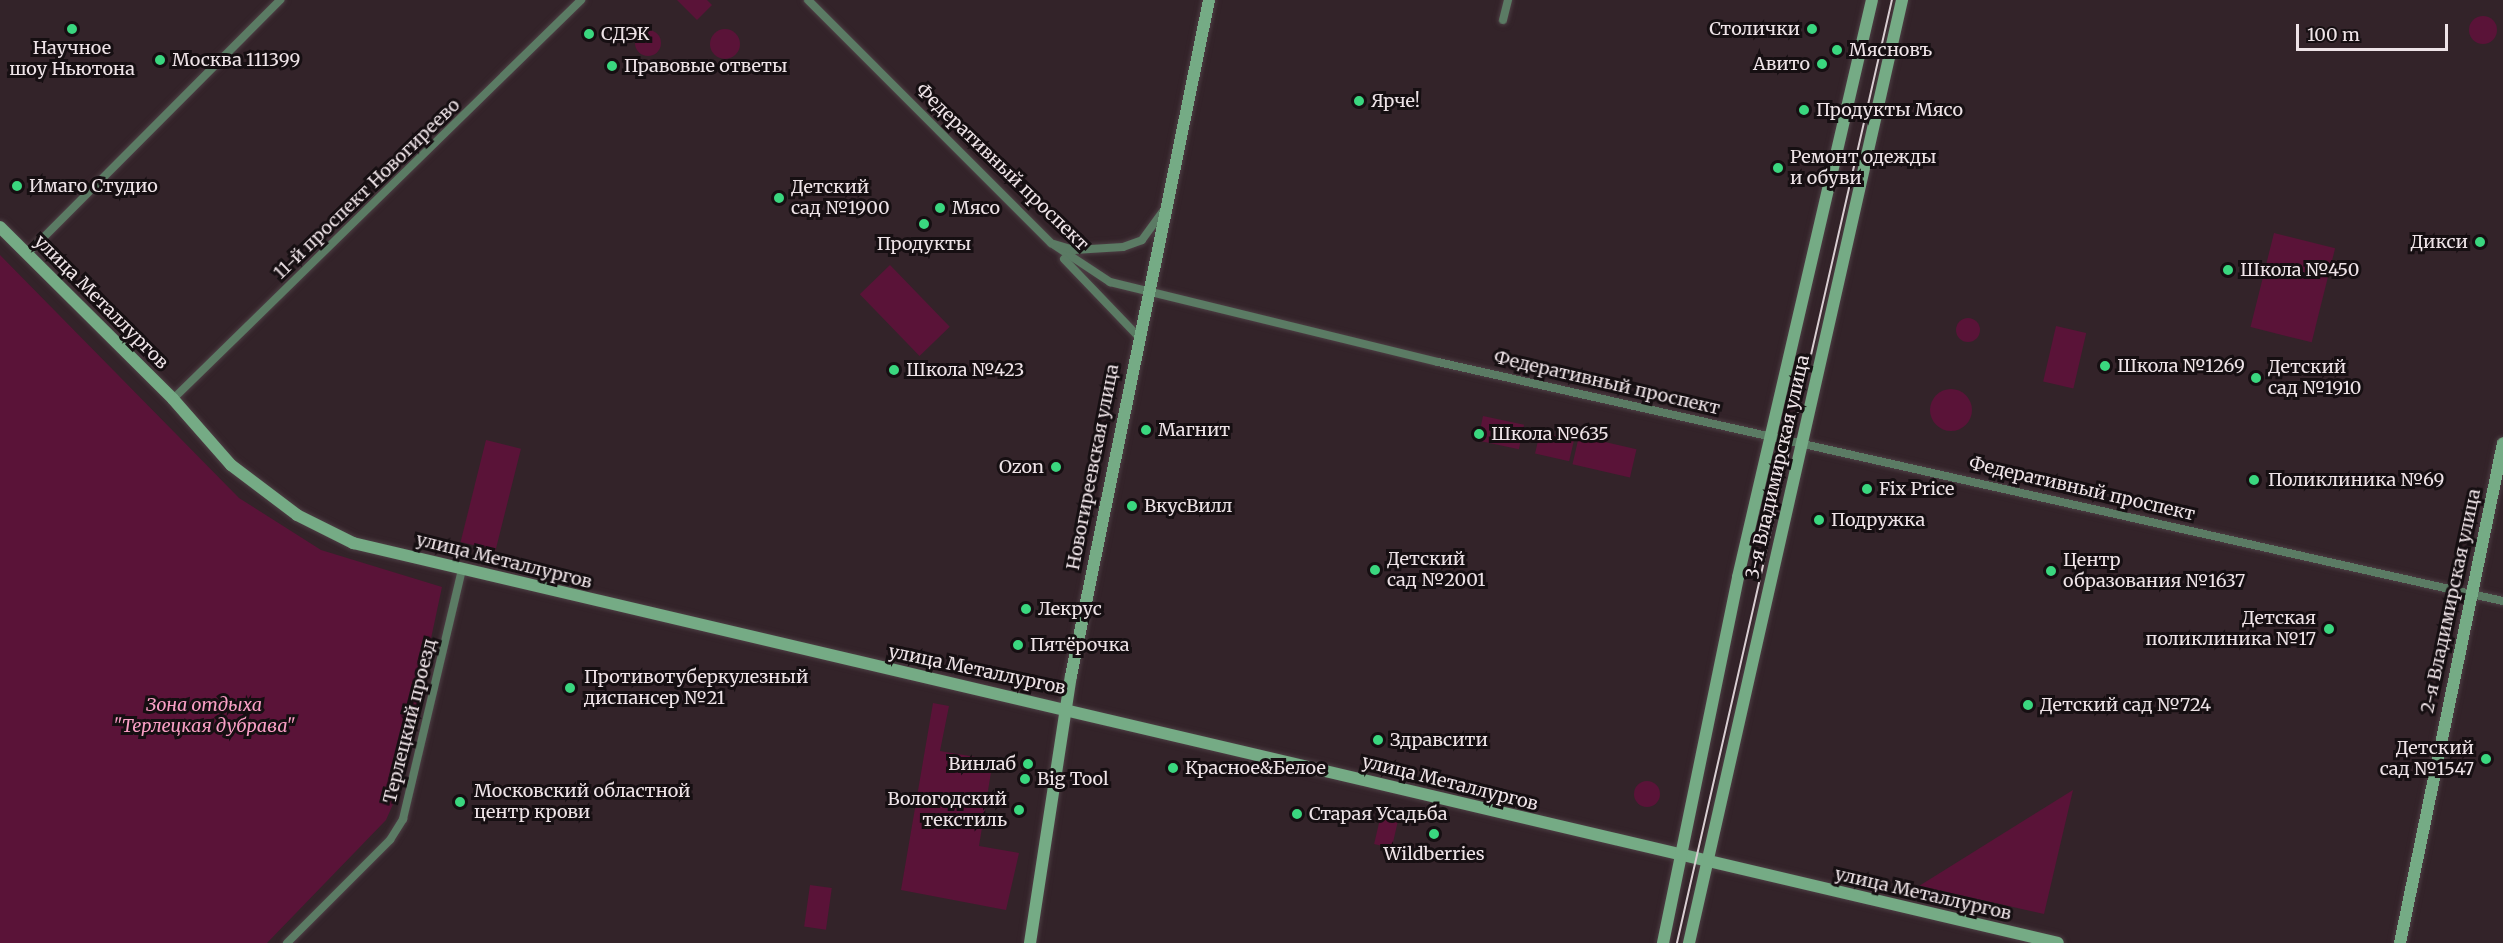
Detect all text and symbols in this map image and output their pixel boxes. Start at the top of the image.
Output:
scale bar [2299,12,2450,50]
place label: Столички [1709,18,1800,40]
marker: Научное шоу Ньютона [65,22,79,36]
marker: Столички [1805,22,1819,36]
place label: СДЭК [601,23,650,45]
text: 100 m [2307,23,2360,46]
marker: СДЭК [582,27,596,41]
place label: Научное шоу Ньютона [9,38,135,80]
place label: Мясновъ [1849,39,1932,61]
marker: Мясновъ [1830,43,1844,57]
place label: Москва 111399 [172,49,300,71]
marker: Москва 111399 [153,53,167,67]
place label: Авито [1753,53,1810,75]
place label: Правовые ответы [624,55,787,77]
marker: Авито [1815,57,1829,71]
marker: Правовые ответы [605,59,619,73]
street label: Федеративный проспект [911,79,1093,255]
place label: Ярче! [1371,90,1420,112]
street label: 11-й проспект Новогиреево [269,94,465,284]
marker: Ярче! [1352,94,1366,108]
place label: Продукты Мясо [1816,99,1963,121]
marker: Продукты Мясо [1797,103,1811,117]
place label: Ремонт одежды и обуви [1790,147,1937,190]
marker: Ремонт одежды и обуви [1771,161,1785,175]
place label: Имаго Студио [29,175,158,197]
place label: Детский сад №1900 [791,177,890,219]
marker: Имаго Студио [10,179,24,193]
marker: Детский сад №1900 [772,191,786,205]
place label: Мясо [952,197,1000,219]
marker: Мясо [933,201,947,215]
marker: Продукты [917,217,931,231]
street label: улица Металлургов [30,231,172,373]
place label: Дикси [2411,231,2468,253]
place label: Продукты [877,233,971,255]
marker: Дикси [2473,235,2487,249]
place label: Школа №450 [2240,259,2359,281]
marker: Школа №450 [2221,263,2235,277]
street label: Федеративный проспект [1492,346,1722,420]
street label: 3-я Владимирская улица [1742,353,1814,581]
place label: Школа №1269 [2117,355,2245,377]
place label: Детский сад №1910 [2268,357,2361,400]
place label: Школа №423 [906,359,1024,381]
marker: Школа №1269 [2098,359,2112,373]
street label: Новогиреевская улица [1062,362,1124,572]
marker: Школа №423 [887,363,901,377]
marker: Детский сад №1910 [2249,371,2263,385]
place label: Магнит [1158,419,1230,441]
marker: Магнит [1139,423,1153,437]
place label: Школа №635 [1491,423,1609,445]
marker: Школа №635 [1472,427,1486,441]
street label: Федеративный проспект [1967,452,2197,526]
place label: Ozon [999,456,1044,478]
marker: Ozon [1049,460,1063,474]
place label: Поликлиника №69 [2268,469,2444,491]
marker: Поликлиника №69 [2245,471,2263,489]
place label: Fix Price [1879,478,1954,500]
marker: Fix Price [1860,482,1874,496]
street label: 2-я Владимирская улица [2417,487,2485,715]
place label: ВкусВилл [1144,495,1232,517]
marker: ВкусВилл [1125,499,1139,513]
place label: Подружка [1831,509,1925,531]
marker: Подружка [1812,513,1826,527]
street label: улица Металлургов [414,529,594,593]
place label: Детский сад №2001 [1387,549,1485,592]
place label: Центр образования №1637 [2063,550,2245,592]
marker: Детский сад №2001 [1368,563,1382,577]
marker: Центр образования №1637 [2044,564,2058,578]
place label: Лекрус [1038,598,1102,620]
marker: Лекрус [1019,602,1033,616]
place label: Детская поликлиника №17 [2146,608,2316,650]
marker: Детская поликлиника №17 [2320,620,2338,638]
place label: Пятёрочка [1030,634,1129,656]
street label: Терлецкий проезд [379,636,441,806]
marker: Пятёрочка [1011,638,1025,652]
street label: улица Металлургов [886,641,1068,699]
place label: Противотуберкулезный диспансер №21 [584,667,808,710]
marker: Противотуберкулезный диспансер №21 [561,679,579,697]
place label: Детский сад №724 [2040,694,2211,716]
park label: Зона отдыха "Терлецкая дубрава" [113,695,295,738]
marker: Детский сад №724 [2021,698,2035,712]
place label: Здравсити [1390,729,1488,751]
marker: Здравсити [1371,733,1385,747]
place label: Детский сад №1547 [2380,738,2474,780]
street label: улица Металлургов [1360,751,1540,815]
marker: Детский сад №1547 [2479,752,2493,766]
place label: Винлаб [948,753,1016,775]
marker: Винлаб [1021,757,1035,771]
place label: Красное&Белое [1185,757,1326,779]
marker: Красное&Белое [1166,761,1180,775]
place label: Big Tool [1037,768,1109,790]
marker: Big Tool [1018,772,1032,786]
place label: Московский областной центр крови [474,781,690,824]
place label: Вологодский текстиль [888,789,1007,832]
marker: Московский областной центр крови [451,793,469,811]
marker: Вологодский текстиль [1012,803,1026,817]
place label: Старая Усадьба [1309,803,1447,825]
marker: Старая Усадьба [1290,807,1304,821]
marker: Wildberries [1427,827,1441,841]
place label: Wildberries [1383,843,1485,865]
street label: улица Металлургов [1833,863,2013,925]

